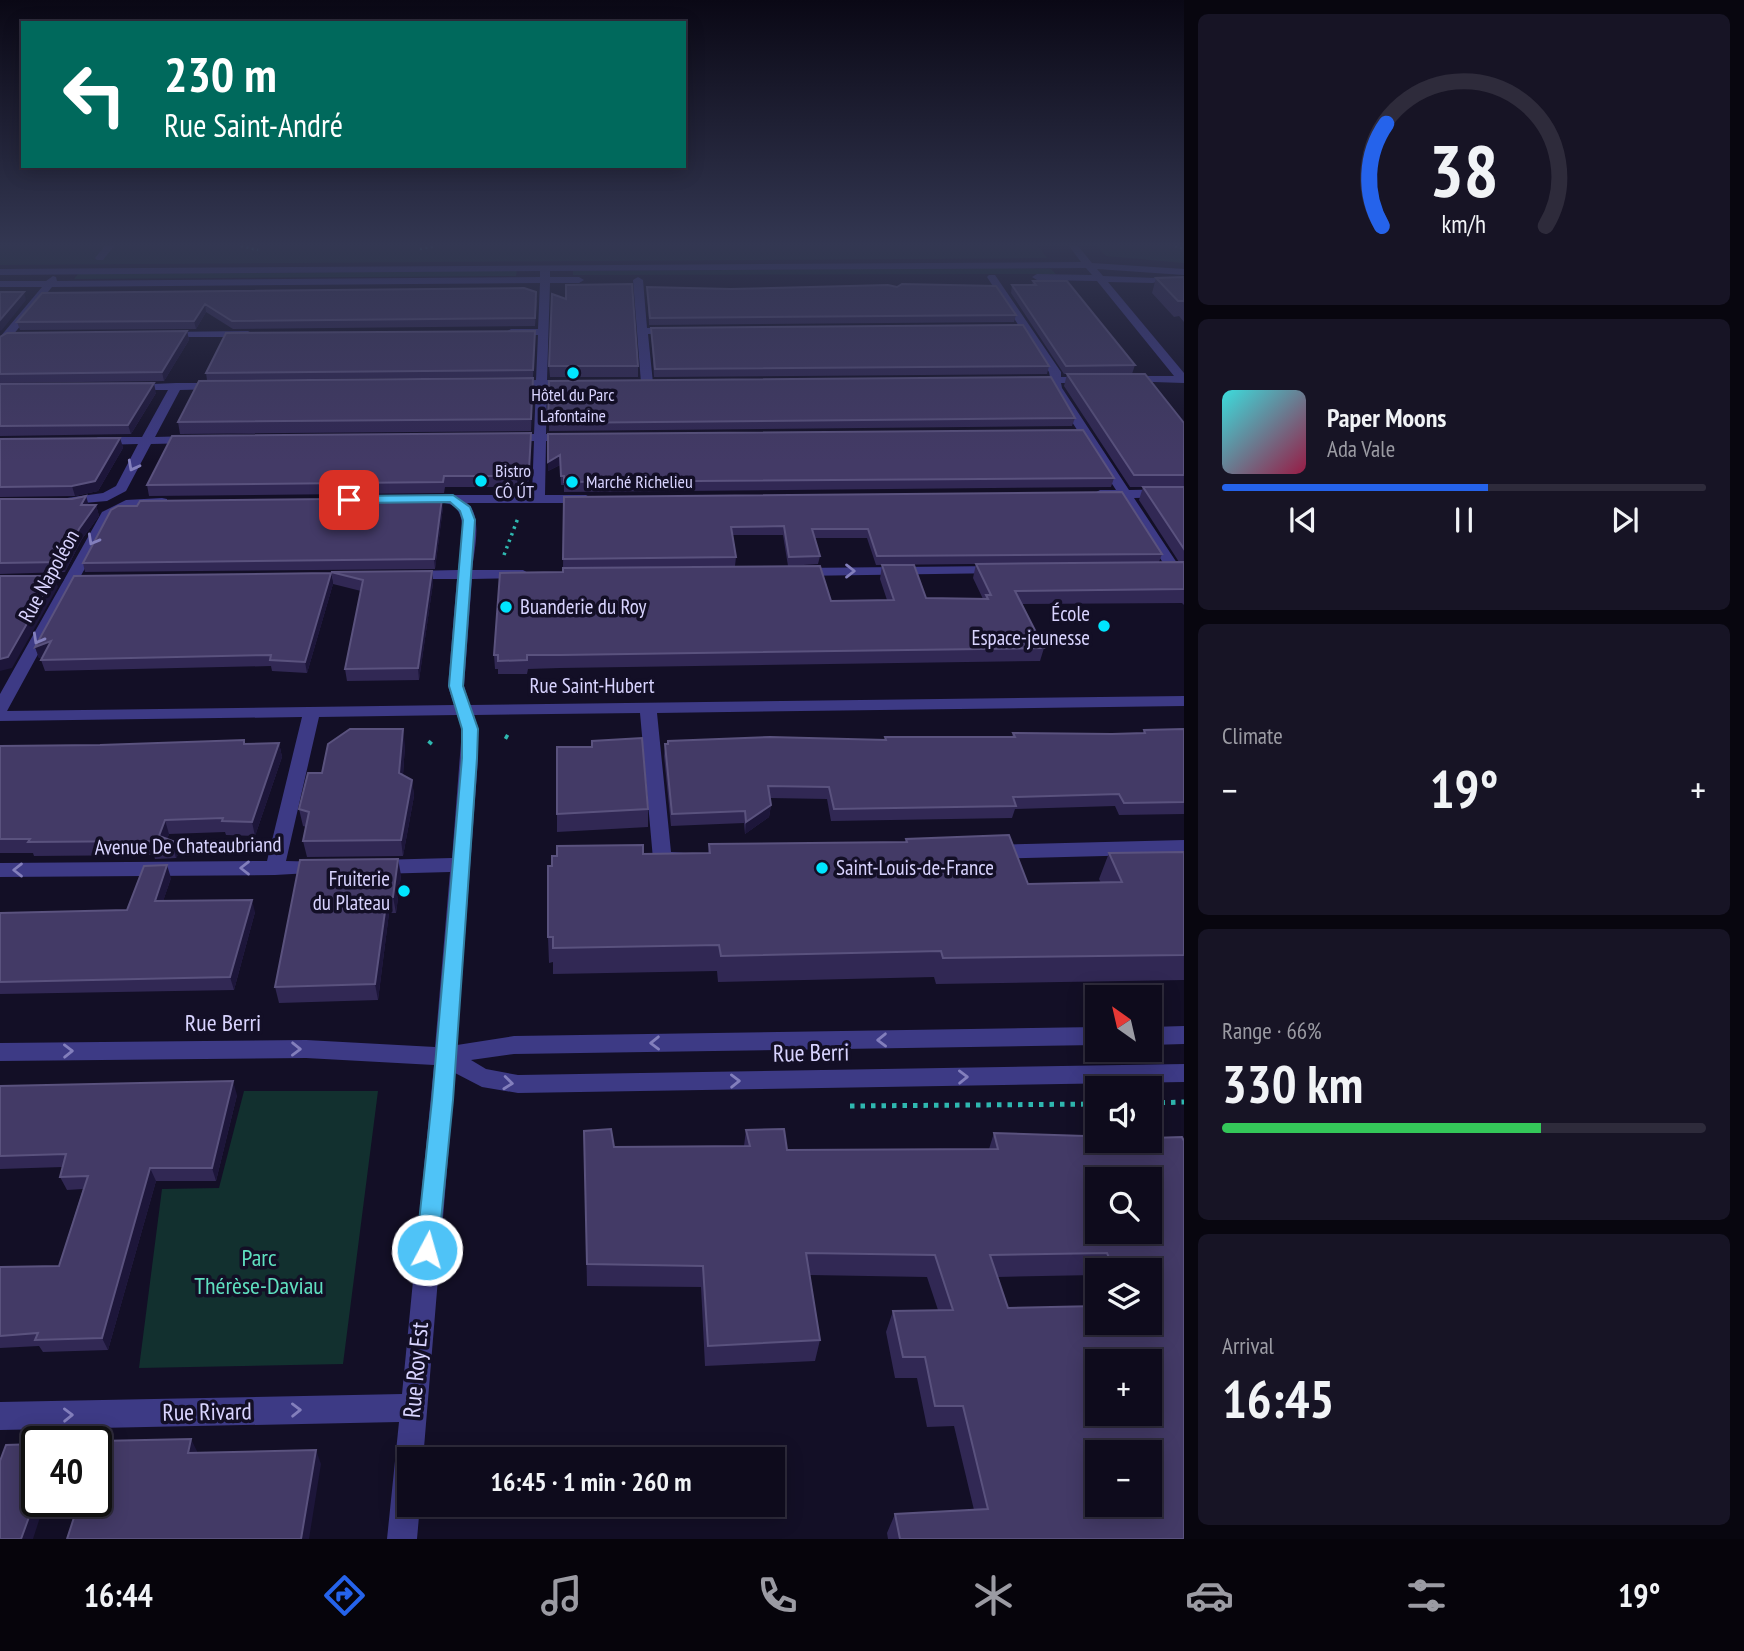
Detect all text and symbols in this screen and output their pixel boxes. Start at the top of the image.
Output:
text: 230 m [164,42,277,106]
icon: left [49,49,140,140]
text: Rue Saint-André [164,104,343,146]
text: 38 [1429,122,1499,216]
text: km/h [1442,207,1486,239]
marker: Hôtel du Parc Lafontaine [565,365,581,381]
place label: Hôtel du Parc Lafontaine [531,383,615,427]
text: Paper Moons [1327,401,1446,434]
text: Ada Vale [1327,434,1395,463]
one-way arrow [128,459,141,472]
place label: Bistro CÔ ÚT [495,459,534,503]
pin [319,470,379,530]
place label: Marché Richelieu [586,470,693,493]
marker: Bistro CÔ ÚT [473,473,489,489]
marker: Marché Richelieu [564,474,580,490]
icon: arrive [330,481,368,519]
icon: previous [1284,501,1322,539]
icon: pause [1445,501,1483,539]
icon: next [1606,501,1644,539]
street label: Rue Napoléon [12,525,85,627]
one-way arrow [88,533,101,546]
one-way arrow [845,563,856,579]
place label: Buanderie du Roy [520,593,647,620]
marker: Buanderie du Roy [498,599,514,615]
place label: École Espace-jeunesse [971,600,1090,651]
marker: École Espace-jeunesse [1096,618,1112,634]
one-way arrow [33,632,46,644]
street label: Rue Saint-Hubert [529,672,655,699]
text: Climate [1222,721,1283,750]
text: 19° [1430,755,1498,822]
text: − [1222,765,1238,814]
text: + [1690,765,1706,814]
street label: Avenue De Chateaubriand [94,830,282,861]
place label: Saint-Louis-de-France [836,854,994,881]
one-way arrow [239,860,250,876]
marker: Saint-Louis-de-France [814,860,830,876]
one-way arrow [12,862,22,878]
place label: Fruiterie du Plateau [313,865,390,916]
marker: Fruiterie du Plateau [396,883,412,899]
north arrow [1085,985,1162,1062]
map controls [1085,985,1162,1517]
street label: Rue Berri [185,1007,261,1038]
text: Range · 66% [1222,1016,1322,1045]
one-way arrow [876,1032,887,1048]
one-way arrow [649,1035,659,1051]
street label: Rue Berri [772,1036,850,1069]
one-way arrow [291,1041,301,1057]
one-way arrow [63,1043,74,1058]
text: 330 km [1222,1050,1363,1117]
one-way arrow [958,1069,968,1085]
one-way arrow [730,1073,741,1088]
one-way arrow [503,1075,514,1090]
button: sound [1085,1076,1162,1153]
button: search [1085,1167,1162,1244]
position arrow [390,1213,464,1287]
park label: Parc Thérèse-Daviau [194,1242,324,1301]
button: layers [1085,1258,1162,1335]
street label: Rue Roy Est [396,1320,435,1419]
text: Arrival [1222,1331,1274,1360]
button: + [1085,1349,1162,1426]
text: 16:45 [1222,1365,1334,1432]
street label: Rue Rivard [162,1395,252,1428]
one-way arrow [291,1402,301,1418]
one-way arrow [63,1407,74,1422]
speed limit sign: 40 [21,1426,112,1517]
button: − [1085,1440,1162,1517]
text: 16:45 · 1 min · 260 m [491,1465,691,1498]
icon: directions [320,1571,369,1620]
icon: music [537,1571,586,1620]
icon: phone [753,1571,802,1620]
icon: climate [969,1571,1018,1620]
icon: car [1185,1571,1234,1620]
icon: filters [1402,1571,1451,1620]
text: 16:44 [84,1574,153,1616]
text: 19° [1618,1574,1660,1616]

